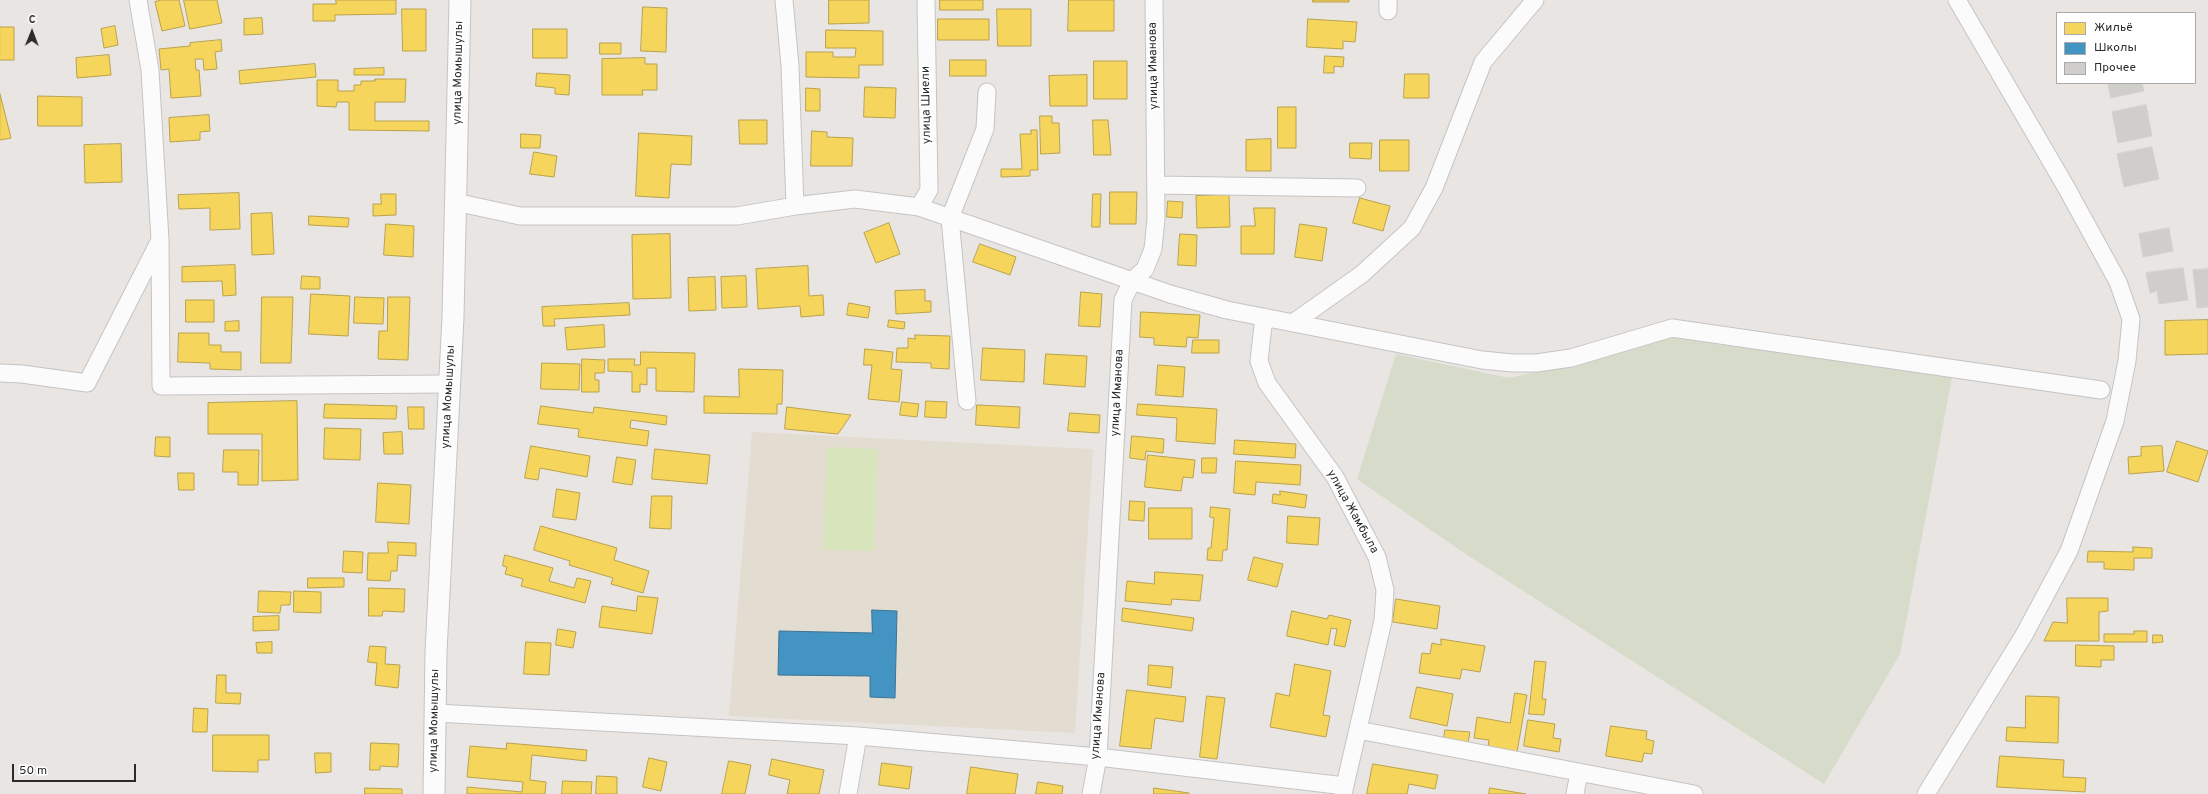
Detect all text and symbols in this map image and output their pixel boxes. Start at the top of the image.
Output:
north arrow [12,12,52,52]
legend [2056,12,2196,84]
text: С [29,13,36,27]
text: Жильё [2094,20,2133,36]
street label: улица Момышулы [451,21,467,125]
street label: улица Иманова [1146,22,1162,110]
text: Школы [2094,40,2137,56]
text: Прочее [2094,60,2136,76]
street label: улица Шиели [919,66,935,144]
street label: улица Момышулы [439,345,459,449]
street label: улица Иманова [1109,349,1127,437]
street label: улица Жамбыла [1323,468,1381,556]
street label: улица Момышулы [427,669,443,773]
street label: улица Иманова [1089,672,1109,760]
scale bar [14,756,138,782]
text: 50 m [19,763,47,779]

